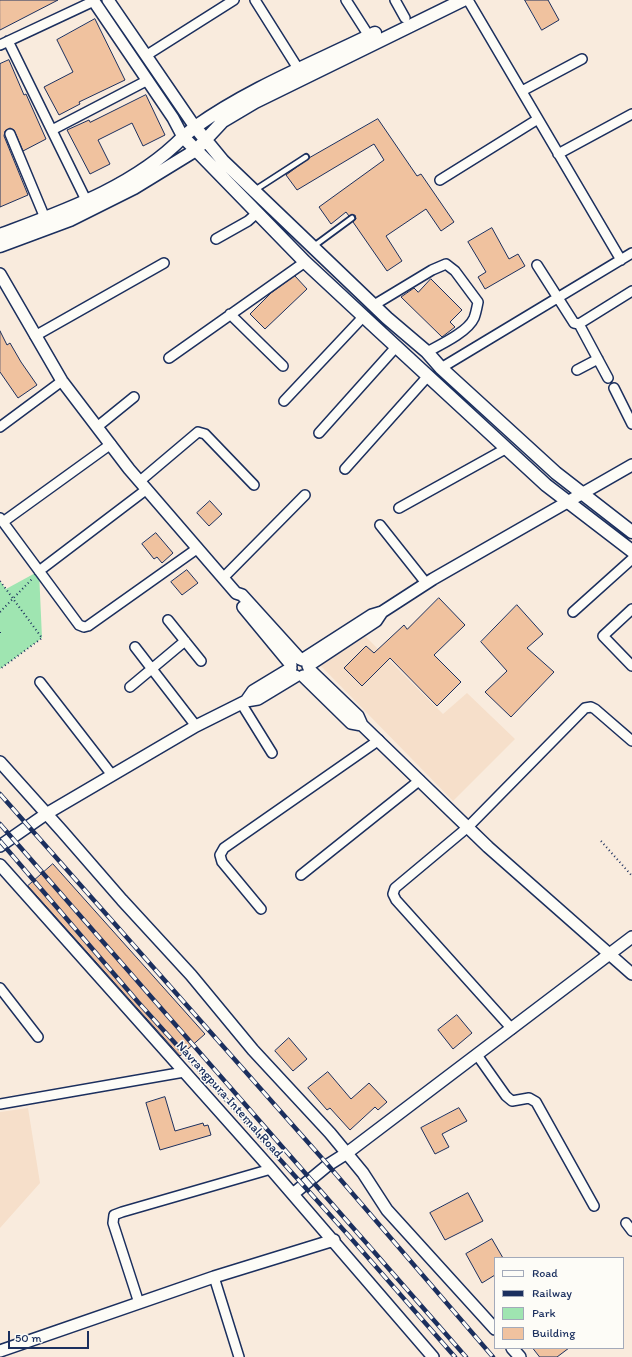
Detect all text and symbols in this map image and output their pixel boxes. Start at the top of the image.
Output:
street label: Navrangpura Internal Road [172,1038,286,1162]
legend [494,1257,624,1349]
text: Road [532,1266,558,1280]
text: Railway [532,1286,572,1300]
text: Park [532,1306,556,1320]
scale bar [10,1323,91,1349]
text: Building [532,1326,575,1340]
text: 50 m [15,1331,41,1345]

